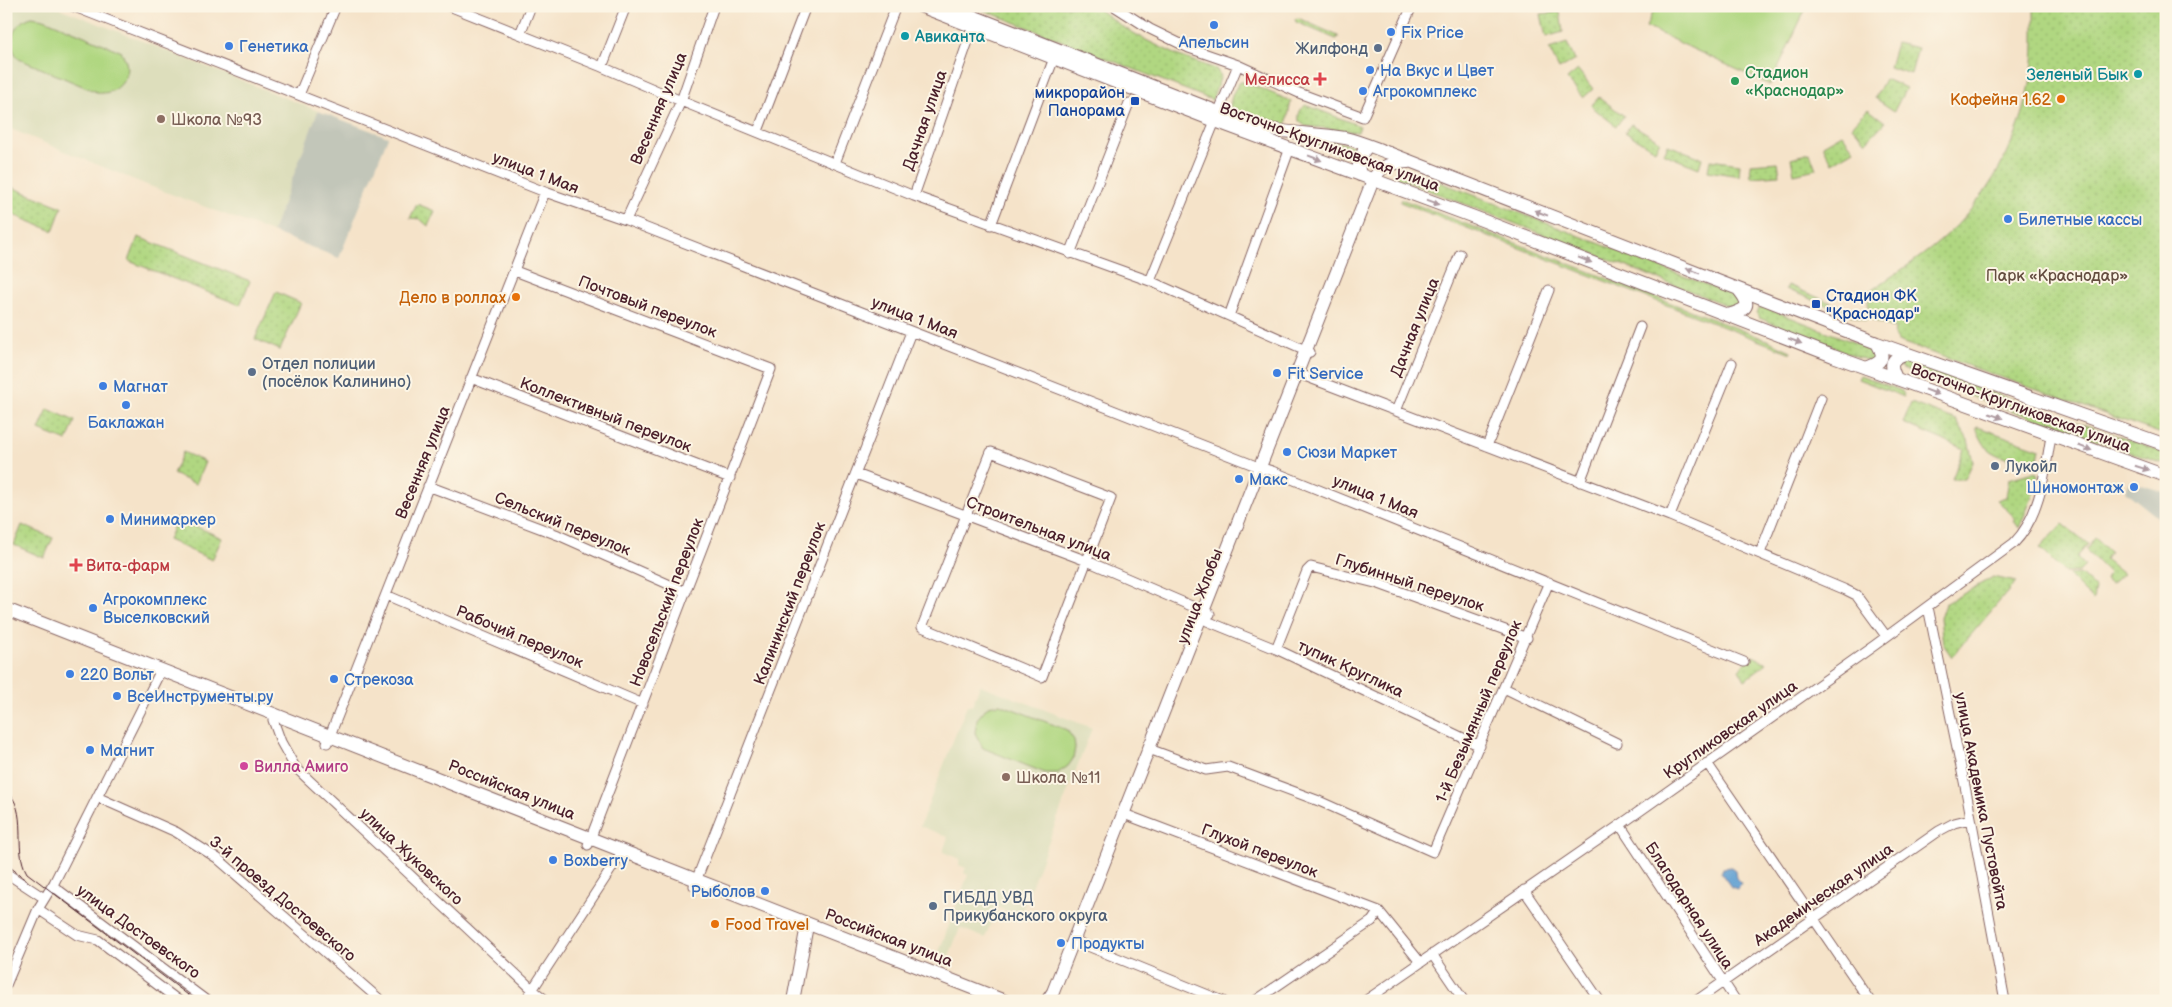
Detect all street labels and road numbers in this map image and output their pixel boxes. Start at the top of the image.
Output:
street label: Весенняя улица [627,49,692,168]
street label: Дачная улица [899,67,952,173]
street label: Восточно-Кругликовская улица [1217,99,1442,196]
street label: улица 1 Мая [490,148,581,199]
street label: Почтовый переулок [576,272,720,343]
street label: Дачная улица [1387,275,1444,380]
street label: улица 1 Мая [869,293,960,344]
street label: Восточно-Кругликовская улица [1908,360,2133,457]
street label: Коллективный переулок [517,374,694,457]
street label: Весенняя улица [392,403,455,522]
street label: улица 1 Мая [1330,472,1421,523]
street label: Сельский переулок [492,488,634,561]
street label: Строительная улица [963,493,1114,566]
street label: Новосельский переулок [626,515,709,689]
street label: Калининский переулок [751,519,830,688]
street label: улица Жлобы [1174,546,1227,647]
street label: Глубинный переулок [1333,550,1487,617]
street label: Рабочий переулок [453,602,587,673]
street label: 1-й Безымянный переулок [1432,617,1527,806]
street label: тупик Круглика [1294,637,1407,702]
street label: Кругликовская улица [1660,677,1802,784]
street label: улица Академика Пустовойта [1950,691,2011,912]
street label: Российская улица [445,756,578,825]
street label: улица Жуковского [356,805,466,910]
street label: Глухой переулок [1198,820,1321,883]
street label: 3-й проезд Достоевского [205,832,359,966]
street label: Благодарная улица [1641,839,1737,973]
street label: Академическая улица [1750,840,1898,951]
street label: улица Достоевского [73,881,203,983]
street label: Российская улица [822,905,956,972]

